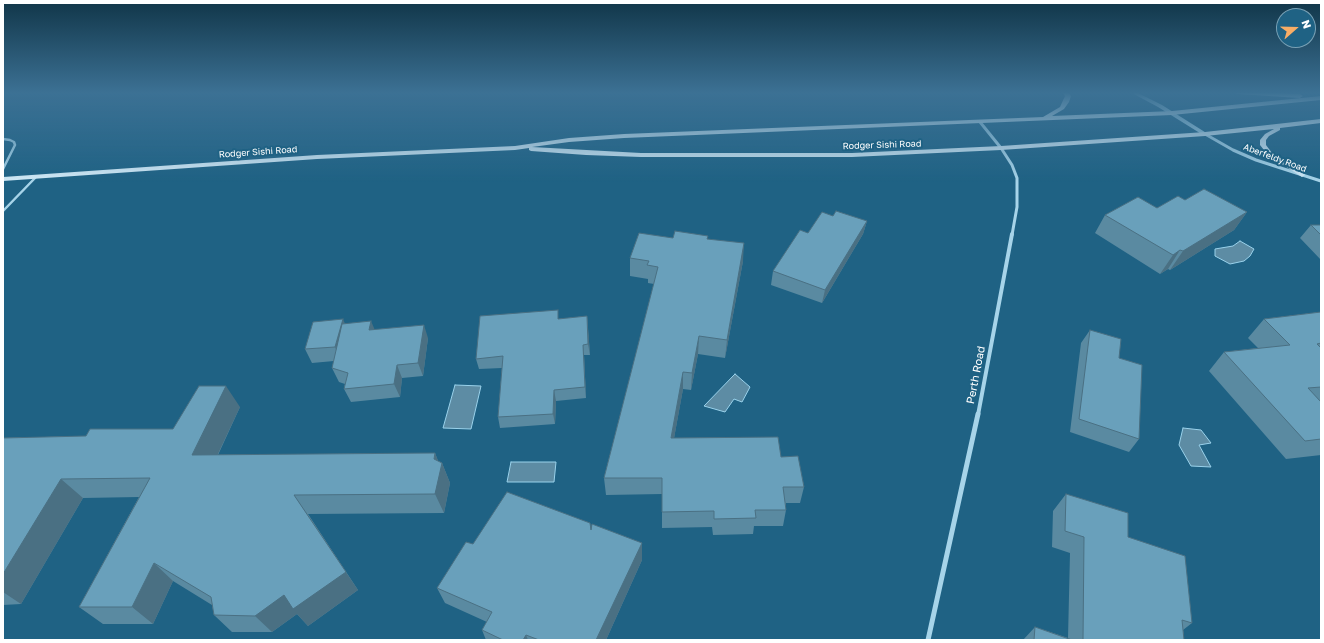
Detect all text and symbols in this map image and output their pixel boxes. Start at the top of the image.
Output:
north arrow [1276,8,1316,48]
text: N [1299,18,1314,30]
street label: Rodger Sishi Road [843,138,921,152]
street label: Aberfeldy Road [1242,142,1308,174]
street label: Rodger Sishi Road [218,144,298,160]
street label: Perth Road [964,345,988,405]

